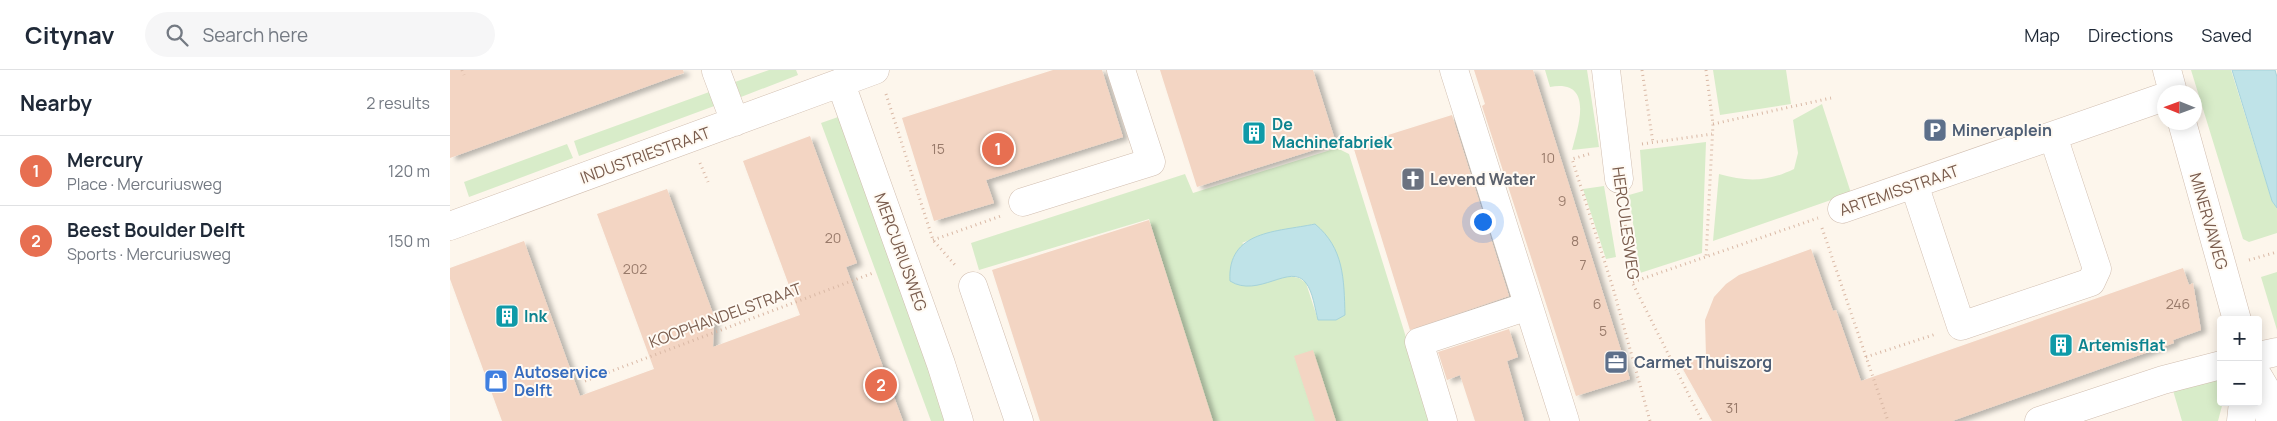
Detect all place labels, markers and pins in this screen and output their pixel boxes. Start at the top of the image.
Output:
place label: De Machinefabriek [1272,113,1392,153]
parking icon: Minervaplein [1922,117,1948,143]
place label: Minervaplein [1952,119,2052,141]
building icon: De Machinefabriek [1241,120,1267,146]
pin: 1 [982,130,1014,168]
church icon: Levend Water [1400,166,1426,192]
place label: Levend Water [1430,168,1535,190]
building icon: Ink [494,303,520,329]
place label: Ink [524,305,547,327]
building icon: Artemisflat [2048,332,2074,358]
place label: Artemisflat [2078,334,2166,356]
office icon: Carmet Thuiszorg [1603,349,1629,375]
place label: Carmet Thuiszorg [1634,351,1772,373]
place label: Autoservice Delft [514,361,608,401]
pin: 2 [865,366,897,404]
shop icon: Autoservice Delft [483,368,509,394]

